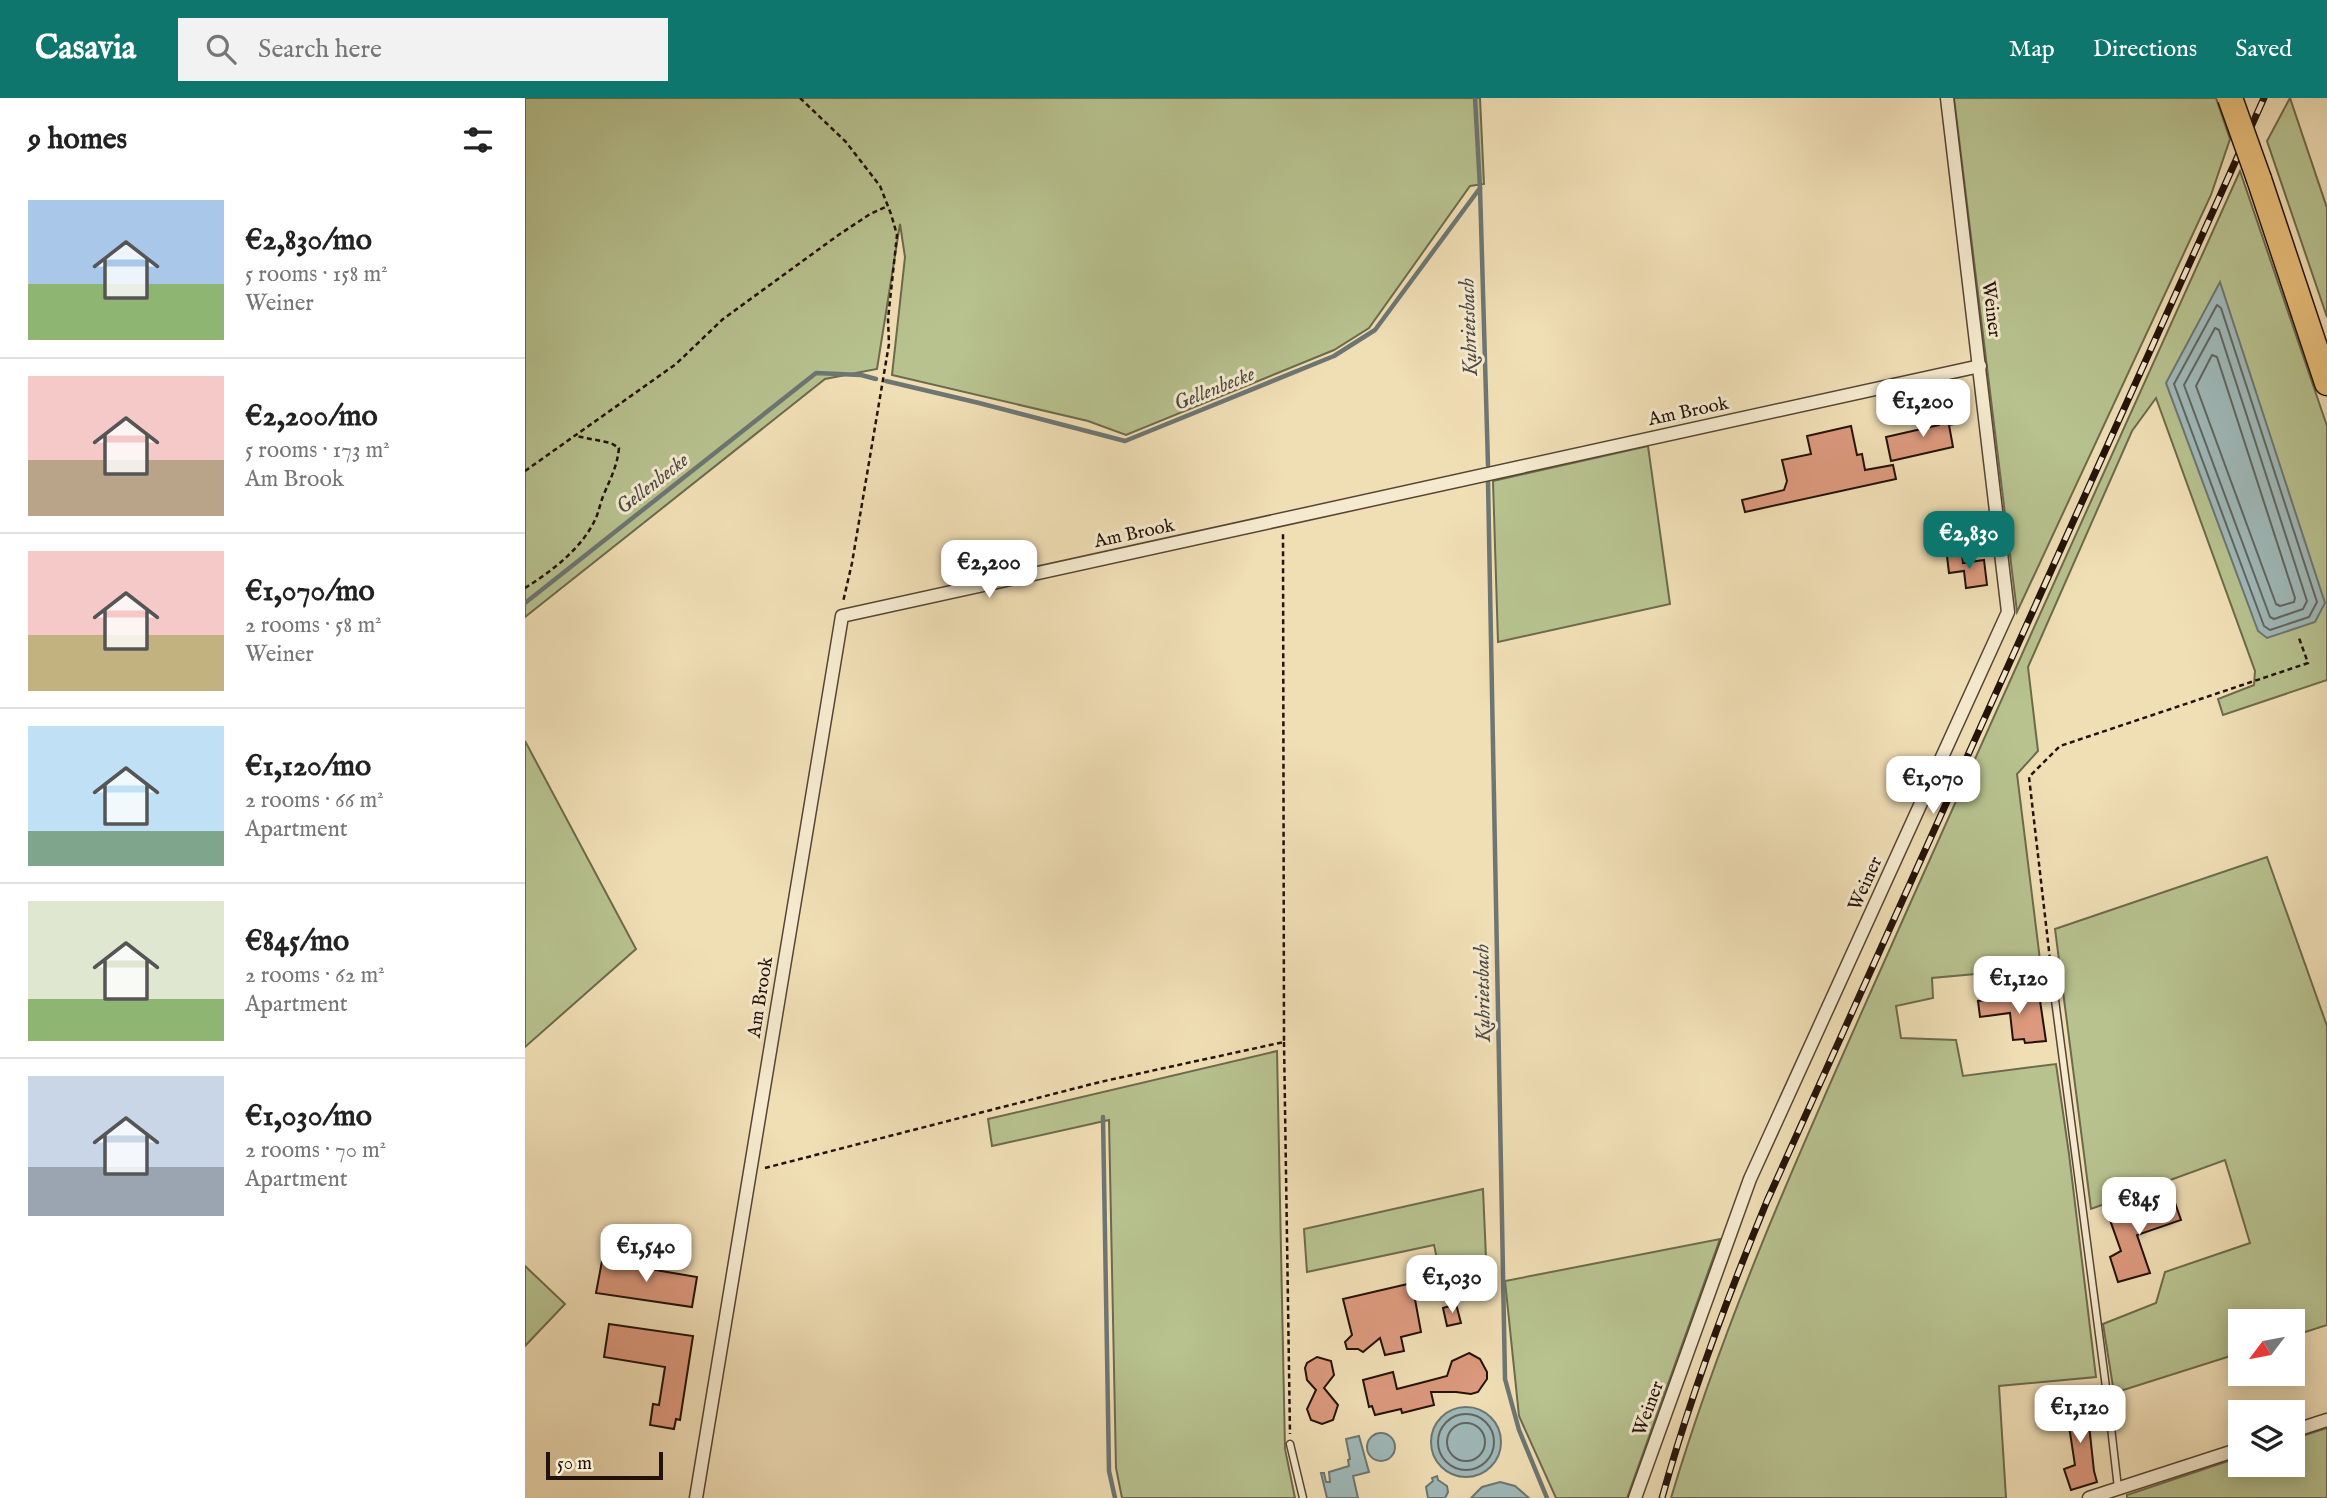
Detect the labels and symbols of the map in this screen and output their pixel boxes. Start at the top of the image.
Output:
water label: Kuhrietsbach [1454,277,1485,377]
street label: Weiner [1976,280,2006,339]
water label: Gellenbecke [1170,361,1259,418]
pin: €1,200 [1866,380,1980,439]
street label: Am Brook [1645,392,1732,432]
water label: Gellenbecke [611,447,695,521]
pin: €2,830 [1912,512,2026,571]
street label: Am Brook [1091,514,1178,554]
pin: €2,200 [932,540,1046,600]
pin: €1,070 [1876,756,1990,816]
street label: Weiner [1843,853,1888,915]
water label: Kuhrietsbach [1469,944,1498,1043]
street label: Am Brook [743,954,779,1041]
pin: €1,120 [1962,956,2076,1016]
pin: €845 [2098,1178,2180,1237]
pin: €1,540 [589,1224,703,1284]
pin: €1,030 [1395,1256,1509,1315]
north arrow [2228,1309,2305,1386]
street label: Weiner [1628,1378,1670,1439]
pin: €1,120 [2023,1386,2137,1445]
scale bar [546,1449,663,1481]

